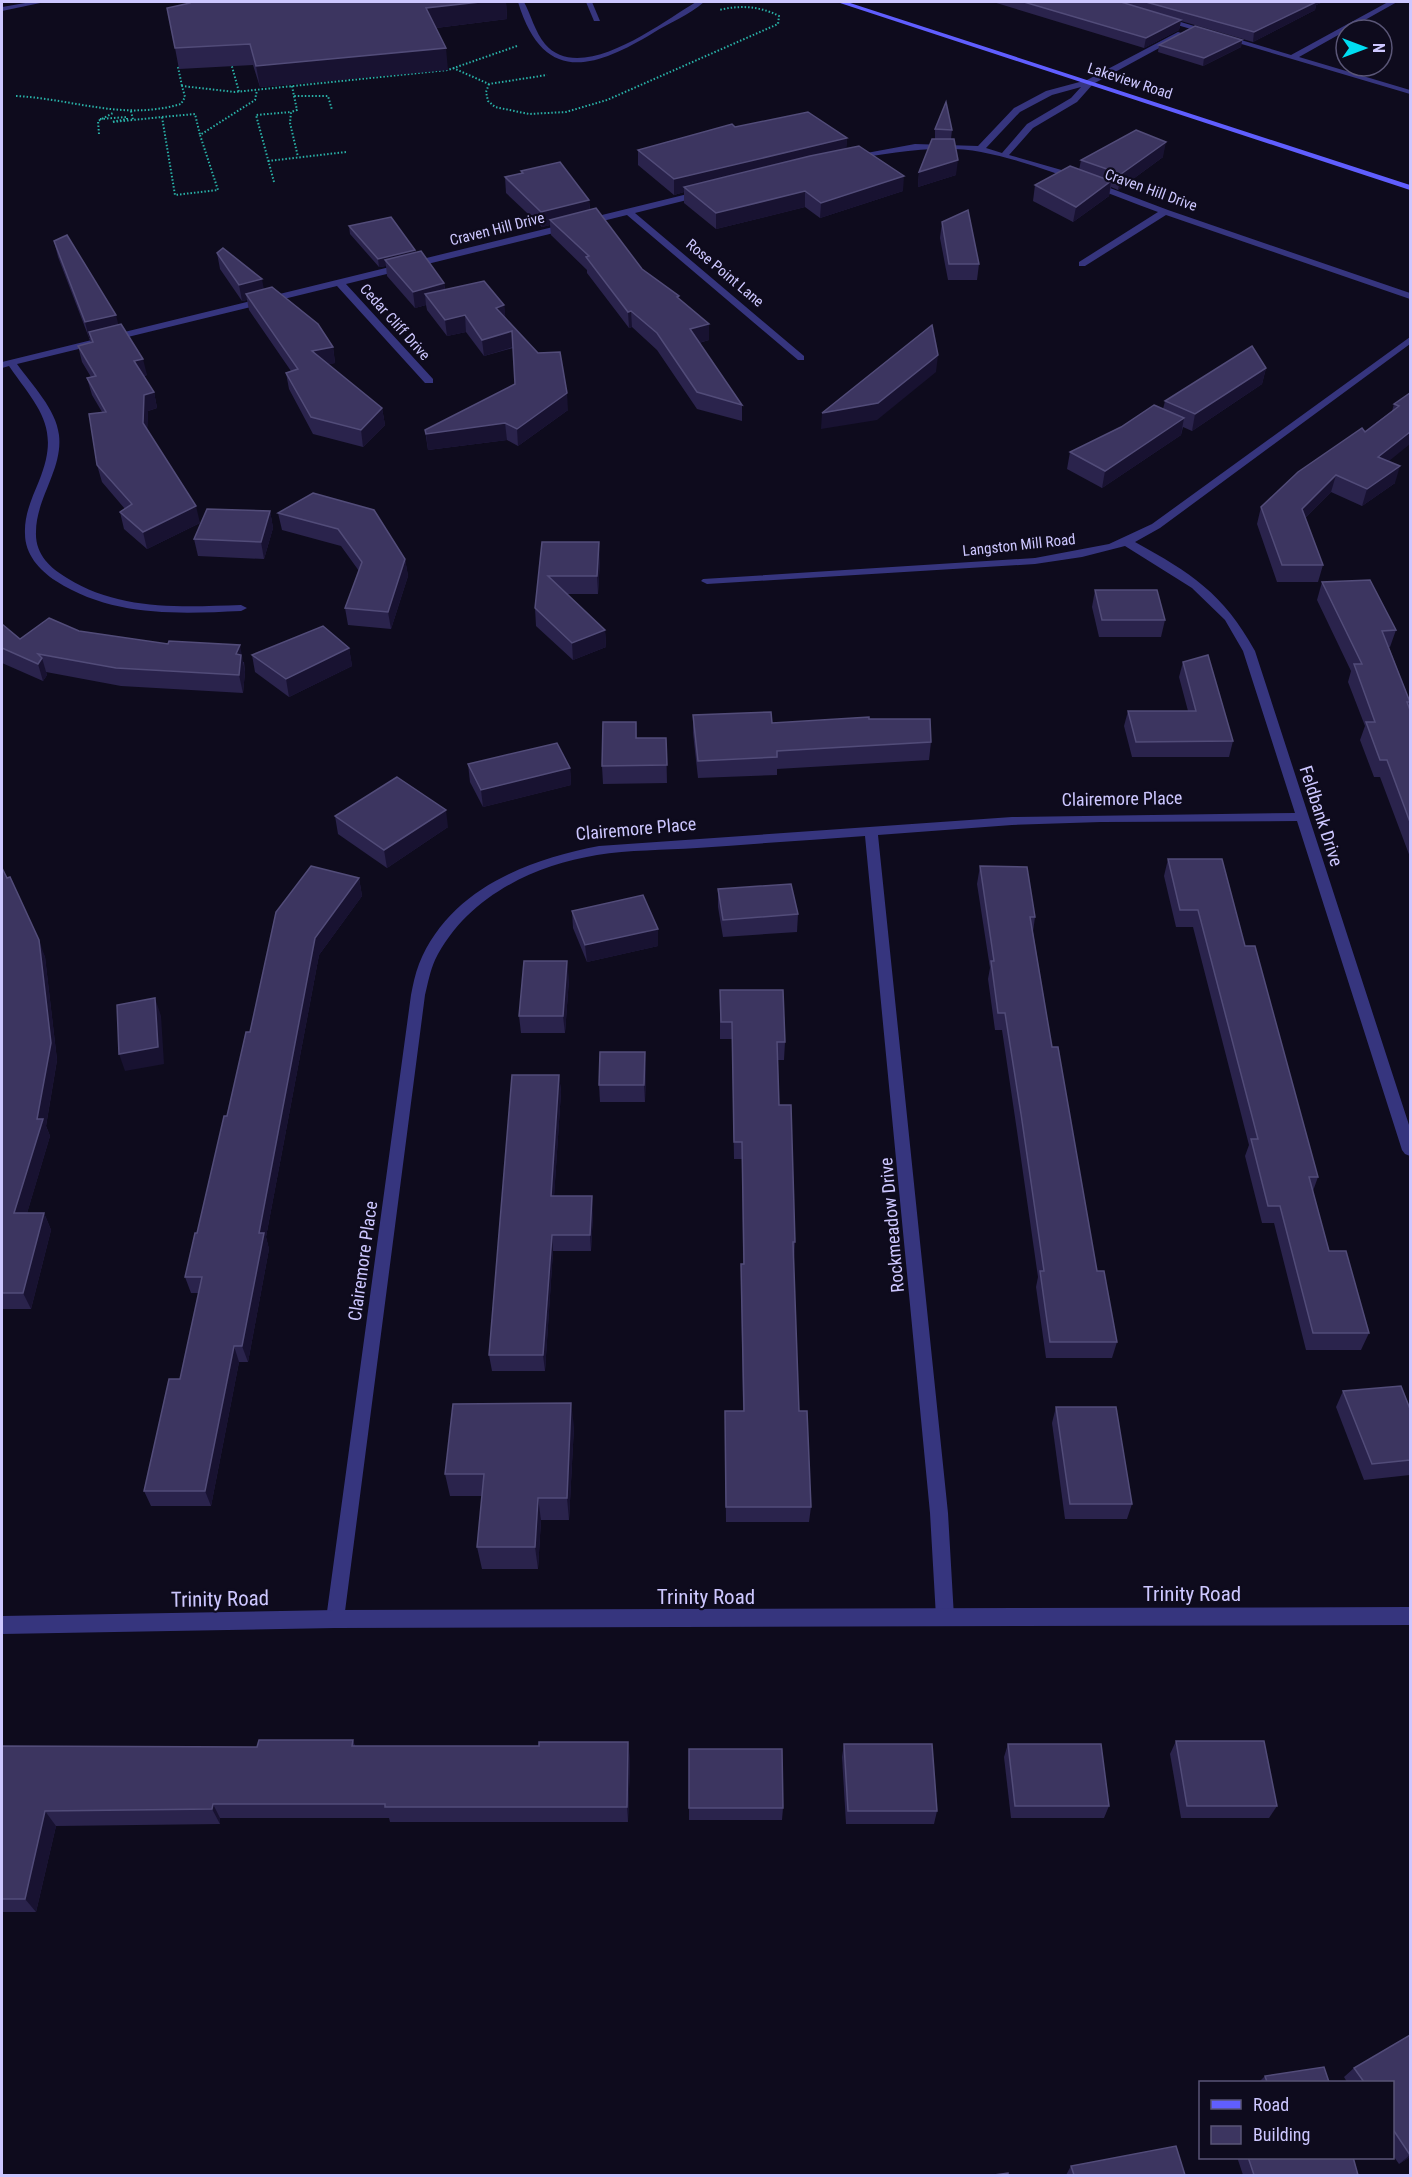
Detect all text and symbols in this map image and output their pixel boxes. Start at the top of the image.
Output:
north arrow [1334,18,1394,78]
text: N [1369,43,1388,53]
street label: Lakeview Road [1085,59,1175,103]
street label: Craven Hill Drive [1102,165,1200,215]
street label: Craven Hill Drive [448,209,546,249]
street label: Rose Point Lane [683,235,767,311]
street label: Cedar Cliff Drive [356,280,434,364]
street label: Langston Mill Road [962,530,1076,560]
street label: Feldbank Drive [1295,763,1348,869]
street label: Clairemore Place [1061,787,1183,810]
street label: Clairemore Place [575,813,697,844]
street label: Rockmeadow Drive [875,1157,908,1293]
street label: Clairemore Place [344,1200,381,1322]
street label: Trinity Road [1143,1582,1241,1606]
street label: Trinity Road [657,1585,755,1609]
street label: Trinity Road [171,1586,269,1612]
legend [1199,2081,1394,2159]
text: Road [1253,2094,1289,2115]
text: Building [1253,2124,1310,2145]

